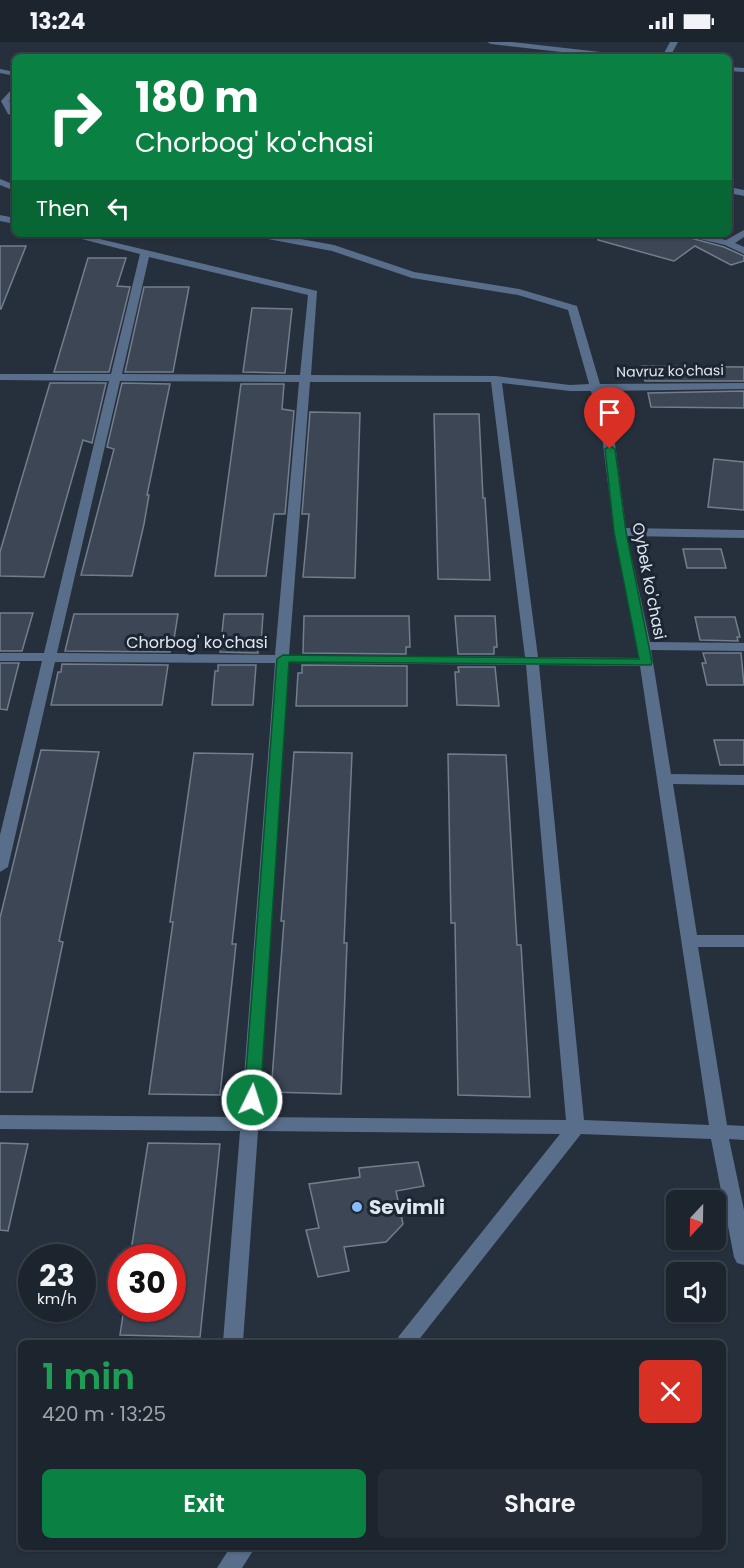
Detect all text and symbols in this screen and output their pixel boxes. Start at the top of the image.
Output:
text: 13:24 [30,6,85,37]
text: 180 m [135,68,259,127]
icon: right [36,78,114,156]
text: Chorbog' ko'chasi [135,124,374,161]
icon: left [102,192,135,225]
text: Then [36,193,90,224]
street label: Navruz ko'chasi [616,360,724,382]
pin [584,387,635,449]
icon: arrive [593,396,626,429]
street label: Oybek ko'chasi [626,520,672,642]
street label: Chorbog' ko'chasi [126,631,268,654]
position arrow [220,1068,284,1132]
north arrow [666,1190,726,1250]
map controls [666,1190,726,1322]
place label: Sevimli [369,1193,445,1221]
marker: Sevimli [350,1200,364,1214]
speed limit sign: 30 [108,1244,186,1322]
text: 23 [39,1254,75,1297]
button: sound [666,1262,726,1322]
text: km/h [37,1288,77,1309]
text: 1 min [42,1351,135,1402]
button: close [639,1360,702,1423]
text: 420 m · 13:25 [42,1400,166,1428]
button: Exit [42,1469,366,1538]
button: Share [378,1469,702,1538]

